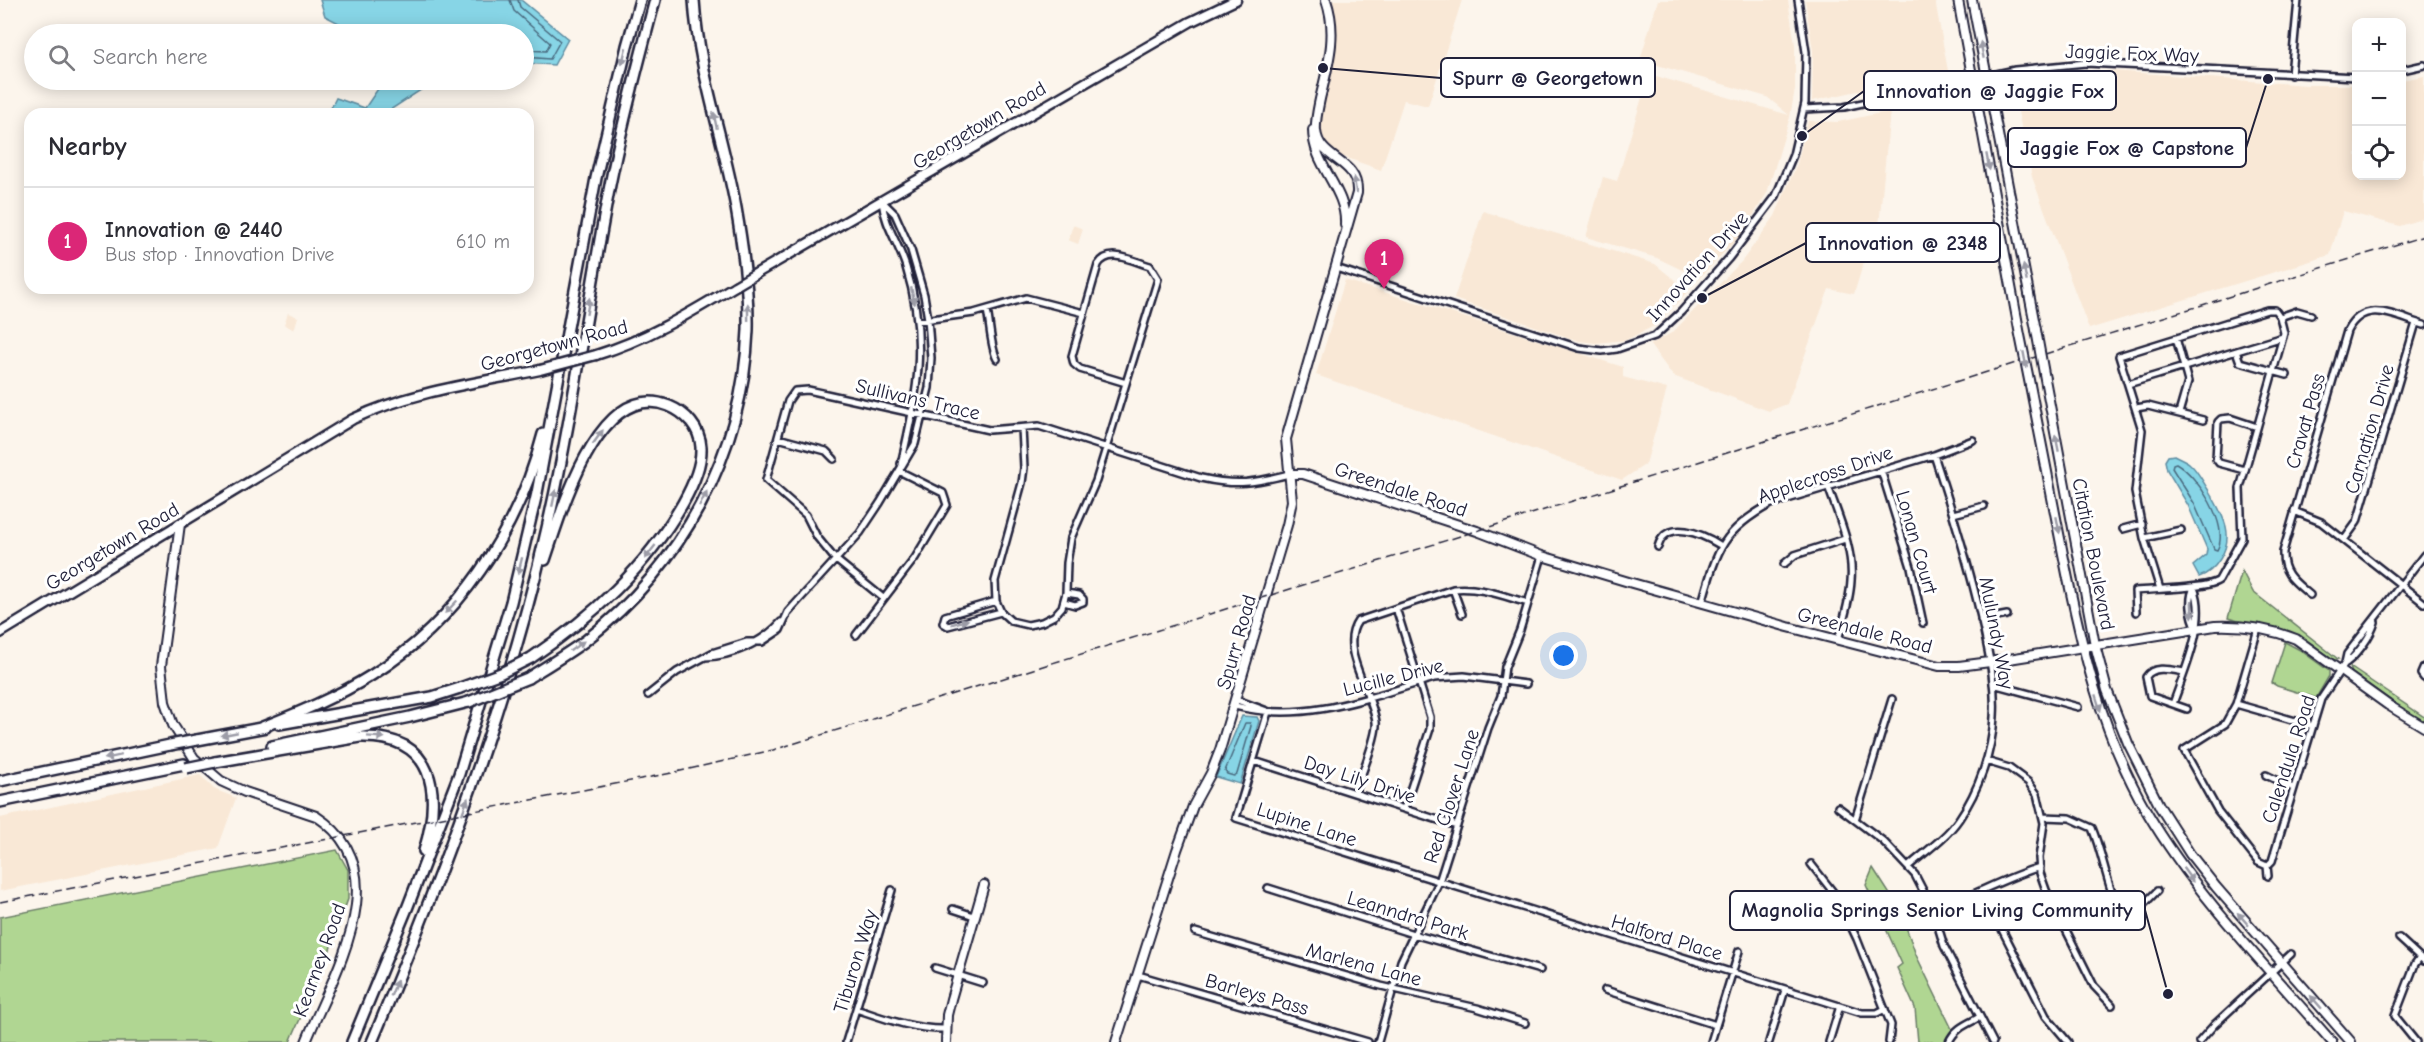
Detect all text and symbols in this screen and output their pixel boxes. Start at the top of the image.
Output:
map controls [2352,18,2406,180]
button: + [2352,18,2406,72]
search box [24,24,534,90]
one-way arrow [1977,40,1986,59]
street label: Jaggie Fox Way [2065,40,2199,67]
icon: search [45,41,78,74]
text: Search here [93,44,208,70]
one-way arrow [619,47,629,65]
callout: Spurr @ Georgetown [1441,58,1655,97]
text: Spurr @ Georgetown [1453,66,1643,90]
callout: Innovation @ Jaggie Fox [1864,71,2116,110]
button: − [2352,72,2406,126]
street label: Georgetown Road [908,77,1050,174]
text: Innovation @ Jaggie Fox [1876,79,2105,103]
one-way arrow [710,111,720,129]
button: locate [2352,126,2406,180]
callout: Jaggie Fox @ Capstone [2008,128,2246,167]
text: Nearby [48,132,127,162]
text: Jaggie Fox @ Capstone [2020,136,2234,160]
one-way arrow [1984,153,1993,172]
one-way arrow [1350,175,1359,194]
street label: Innovation Drive [1642,207,1753,326]
text: Innovation @ 2440 [105,217,283,243]
callout: Innovation @ 2348 [1806,223,2000,262]
text: 1 [64,230,71,253]
text: 610 m [456,230,510,253]
text: Innovation @ 2348 [1818,231,1988,255]
pin: 1 [1364,240,1404,289]
text: Bus stop · Innovation Drive [105,243,334,266]
one-way arrow [2020,263,2029,282]
one-way arrow [909,287,918,306]
one-way arrow [584,297,593,316]
one-way arrow [743,302,752,321]
street label: Georgetown Road [478,315,630,376]
one-way arrow [2021,351,2030,370]
street label: Carnation Drive [2340,362,2399,496]
street label: Cravat Pass [2281,371,2330,471]
street label: Sullivans Trace [853,374,982,425]
one-way arrow [592,430,604,446]
one-way arrow [2052,433,2061,452]
street label: Applecross Drive [1755,441,1896,508]
street label: Greendale Road [1332,457,1470,522]
street label: Citation Boulevard [2067,476,2120,632]
street label: Lonan Court [1891,488,1943,598]
one-way arrow [549,489,559,507]
one-way arrow [699,491,708,508]
street label: Georgetown Road [41,498,183,595]
one-way arrow [2054,515,2063,534]
one-way arrow [644,544,657,560]
one-way arrow [514,557,524,576]
street label: Mulundy Way [1974,575,2019,691]
street label: Spurr Road [1212,592,1261,692]
one-way arrow [445,599,459,613]
one-way arrow [2187,599,2196,618]
street label: Greendale Road [1795,603,1935,658]
one-way arrow [951,617,969,627]
one-way arrow [569,640,585,652]
your location [1549,641,1578,670]
street label: Lucille Drive [1341,654,1446,701]
street label: Calendula Road [2257,692,2320,826]
one-way arrow [2094,694,2103,712]
street label: Red Clover Lane [1419,726,1484,866]
one-way arrow [219,730,238,739]
one-way arrow [367,733,386,742]
street label: Day Lily Drive [1301,751,1419,808]
one-way arrow [104,753,122,763]
one-way arrow [461,797,471,815]
street label: Lupine Lane [1254,797,1360,851]
one-way arrow [2182,866,2194,882]
street label: Leanndra Park [1344,886,1472,945]
callout: Magnolia Springs Senior Living Community [1730,891,2145,930]
text: Magnolia Springs Senior Living Community [1741,898,2133,922]
street label: Kearney Road [288,900,351,1020]
street label: Tiburon Way [829,907,882,1016]
street label: Halford Place [1608,910,1725,965]
one-way arrow [2237,912,2250,927]
street label: Marlena Lane [1304,938,1424,991]
street label: Barleys Pass [1203,969,1311,1020]
one-way arrow [390,979,399,997]
one-way arrow [2309,995,2323,1010]

